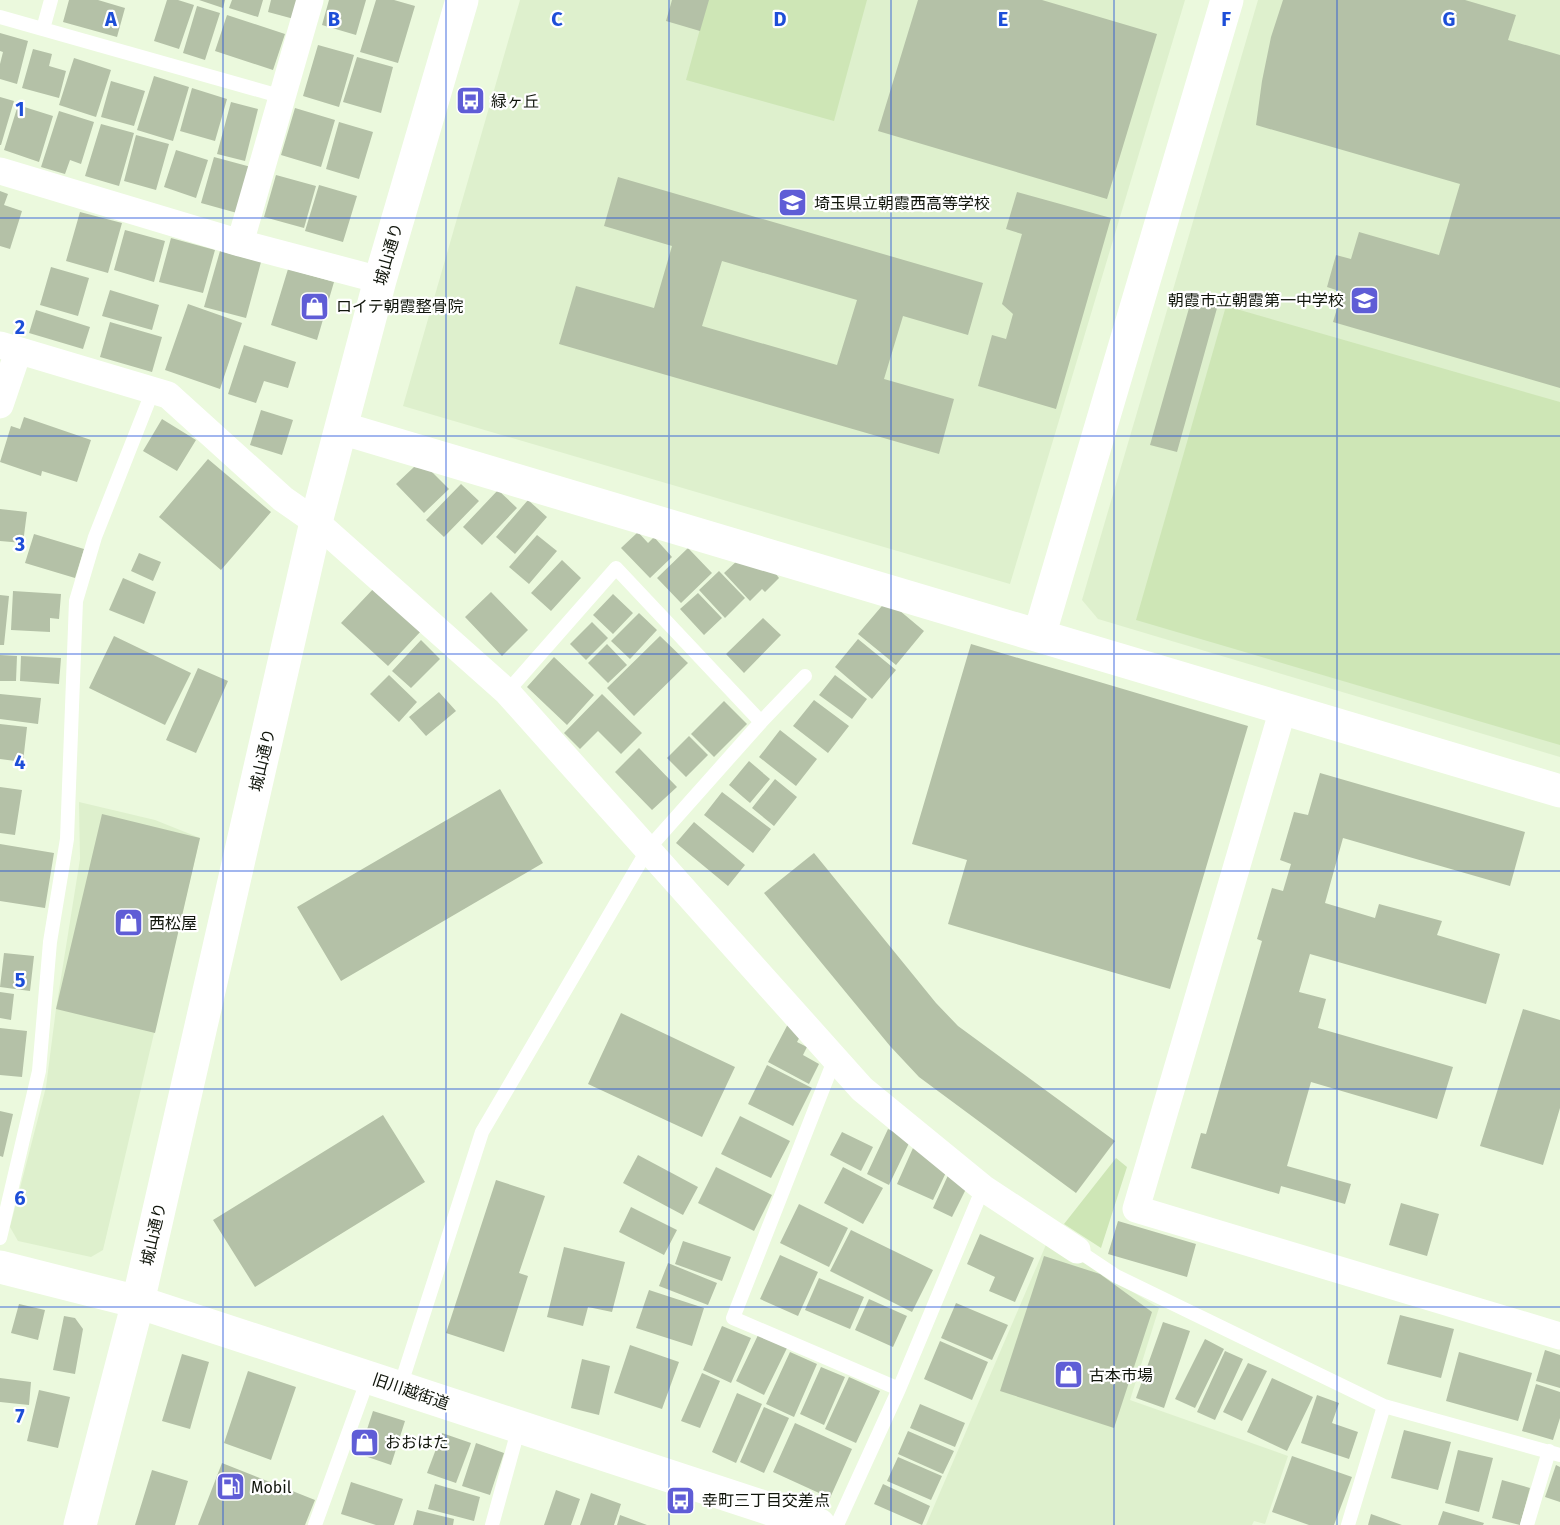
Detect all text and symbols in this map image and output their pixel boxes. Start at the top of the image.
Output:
text: A [104,7,118,31]
text: B [328,7,340,31]
text: C [551,7,563,31]
text: D [773,7,787,31]
text: E [998,7,1008,31]
text: F [1221,7,1231,31]
text: G [1443,7,1455,31]
bus stop icon: 緑ヶ丘 [454,85,486,117]
place label: 緑ヶ丘 [491,92,539,111]
text: 1 [15,97,25,121]
school or university icon: 埼玉県立朝霞西高等学校 [777,187,809,219]
place label: 埼玉県立朝霞西高等学校 [814,194,990,213]
street label: 城山通り [371,221,406,288]
school or university icon: 朝霞市立朝霞第一中学校 [1349,284,1381,316]
shop icon: ロイテ朝霞整骨院 [299,290,331,322]
place label: 朝霞市立朝霞第一中学校 [1168,291,1344,310]
place label: ロイテ朝霞整骨院 [336,297,464,316]
text: 2 [15,315,25,339]
text: 3 [14,532,25,556]
street label: 城山通り [246,727,279,793]
text: 4 [14,750,26,774]
shop icon: 西松屋 [112,907,144,939]
place label: 西松屋 [149,914,197,933]
text: 5 [15,968,26,992]
text: 6 [14,1186,26,1210]
street label: 城山通り [137,1201,170,1267]
shop icon: 古本市場 [1052,1359,1084,1391]
place label: 古本市場 [1089,1366,1153,1385]
street label: 旧川越街道 [370,1369,452,1413]
text: 7 [15,1404,25,1428]
shop icon: おおはた [348,1426,380,1458]
place label: おおはた [385,1433,449,1452]
fuel station icon: Mobil [214,1471,246,1503]
place label: Mobil [251,1478,292,1497]
bus stop icon: 幸町三丁目交差点 [665,1484,697,1516]
place label: 幸町三丁目交差点 [702,1491,830,1510]

